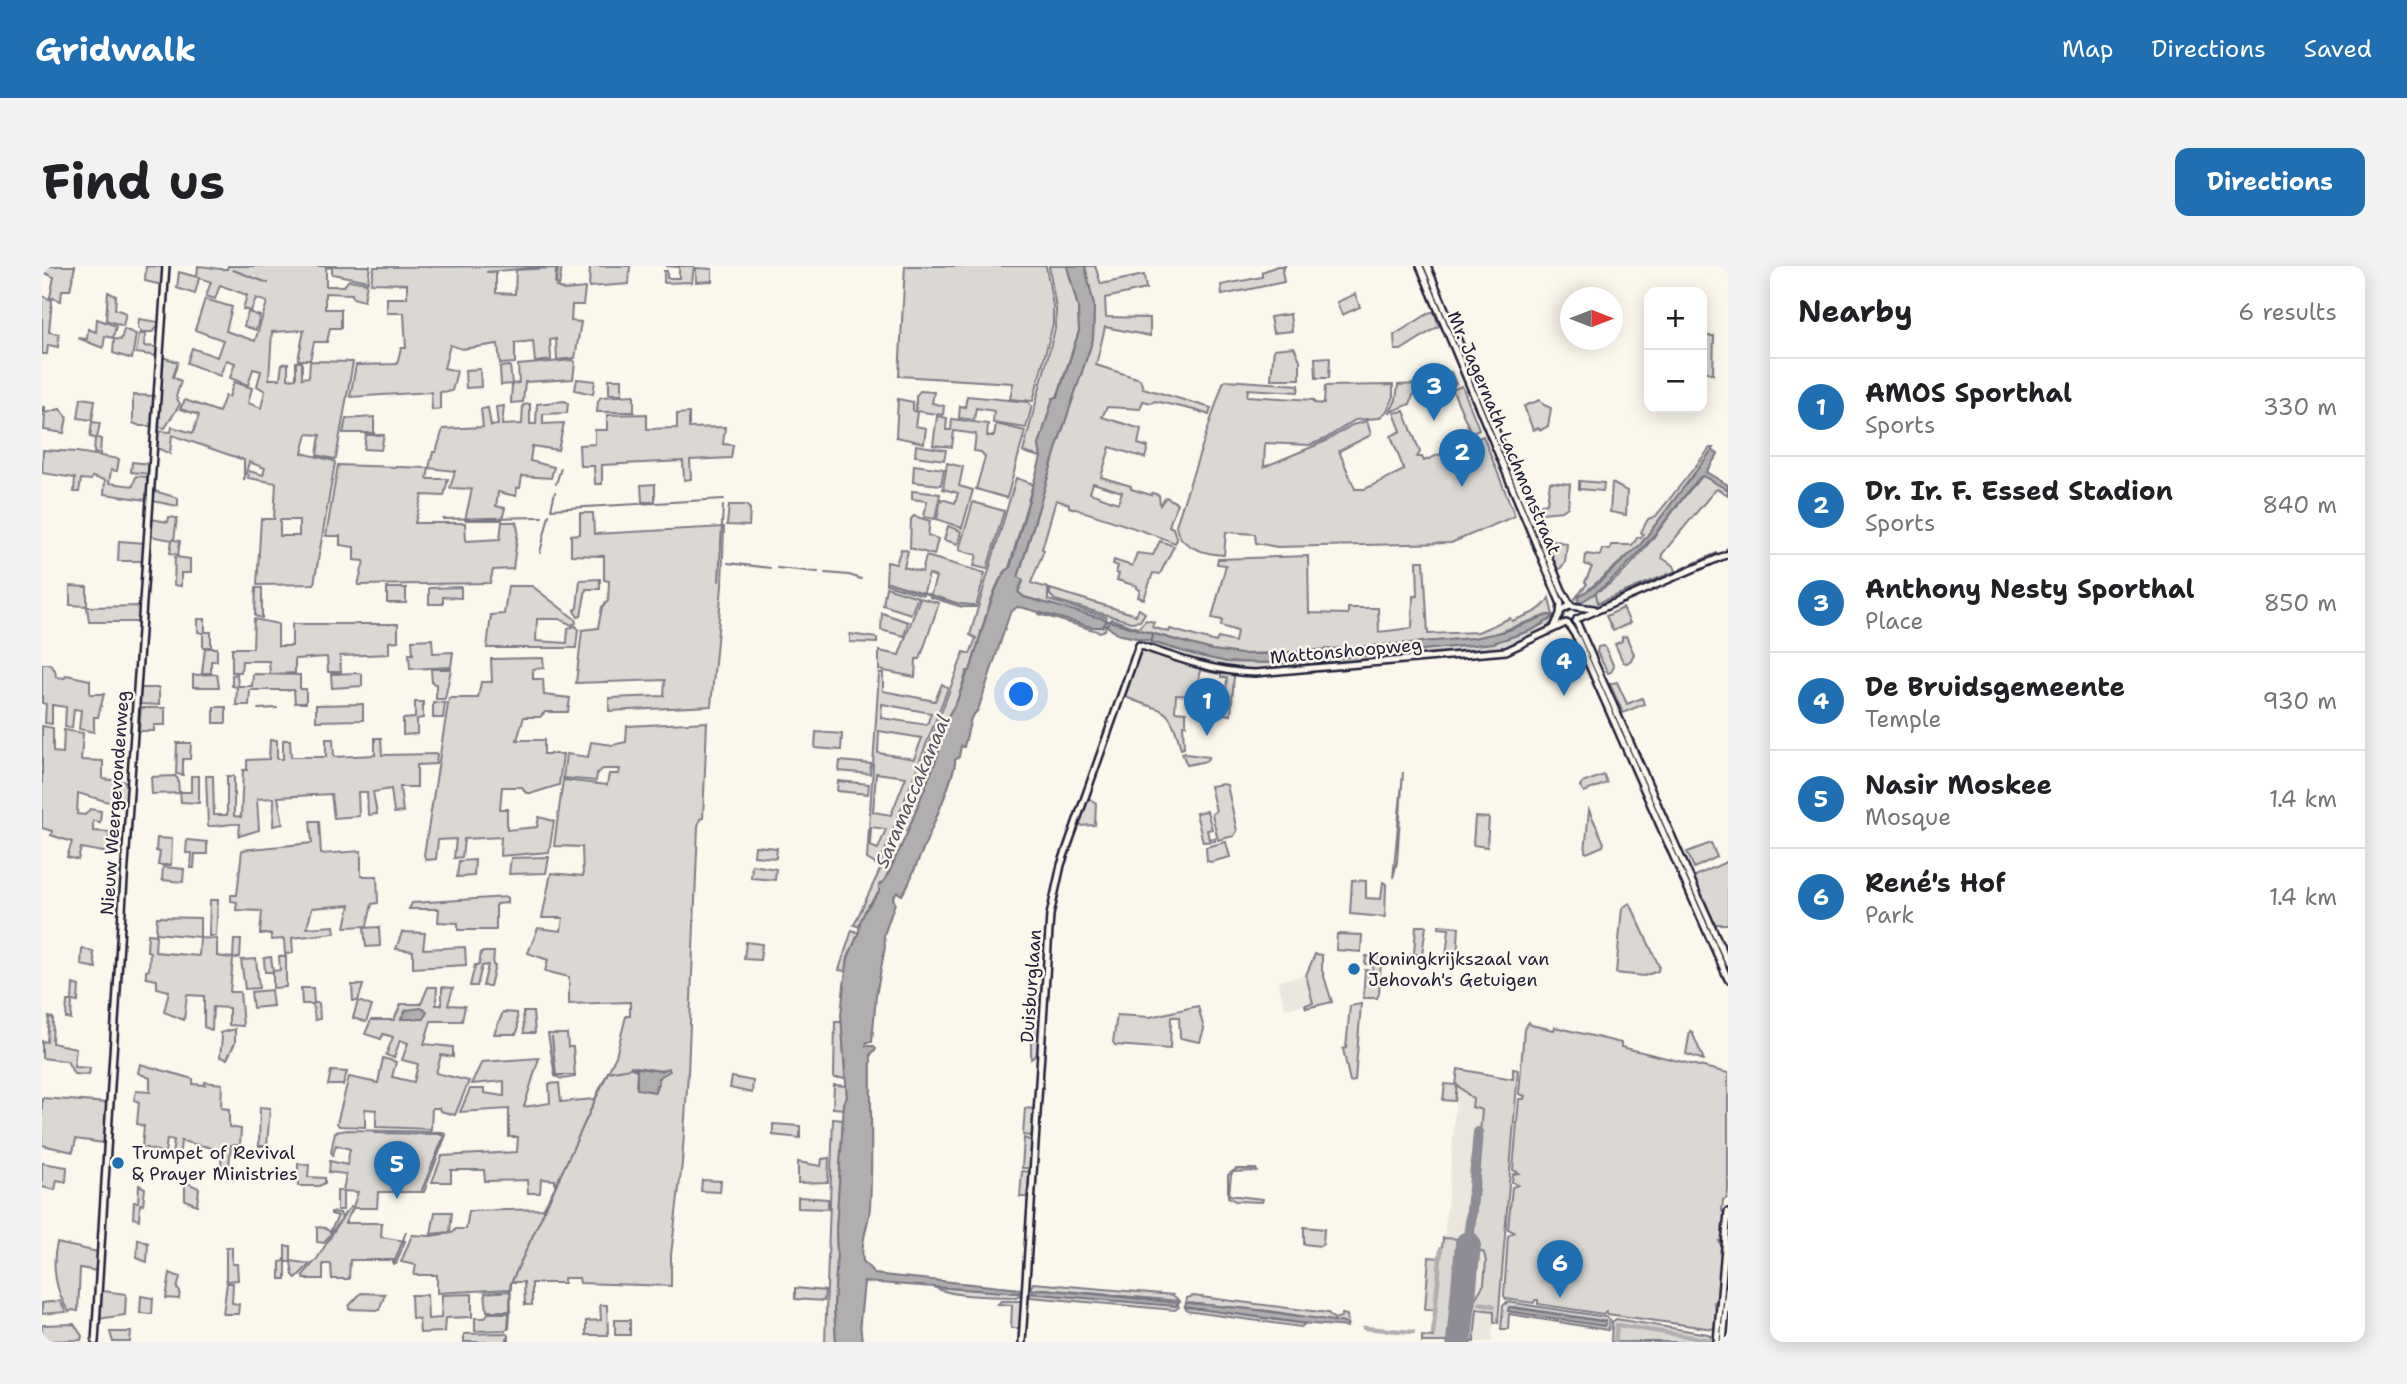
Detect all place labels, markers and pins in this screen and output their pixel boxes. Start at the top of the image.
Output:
pin: 3 [1411,363,1457,421]
pin: 2 [1439,429,1485,487]
pin: 4 [1541,638,1587,696]
pin: 1 [1184,678,1230,736]
place label: Koningkrijkszaal van Jehovah's Getuigen [1368,947,1549,992]
marker: Koningkrijkszaal van Jehovah's Getuigen [1346,961,1362,977]
place label: Trumpet of Revival & Prayer Ministries [132,1141,298,1186]
pin: 5 [374,1141,420,1199]
marker: Trumpet of Revival & Prayer Ministries [110,1155,126,1171]
pin: 6 [1537,1240,1583,1298]

